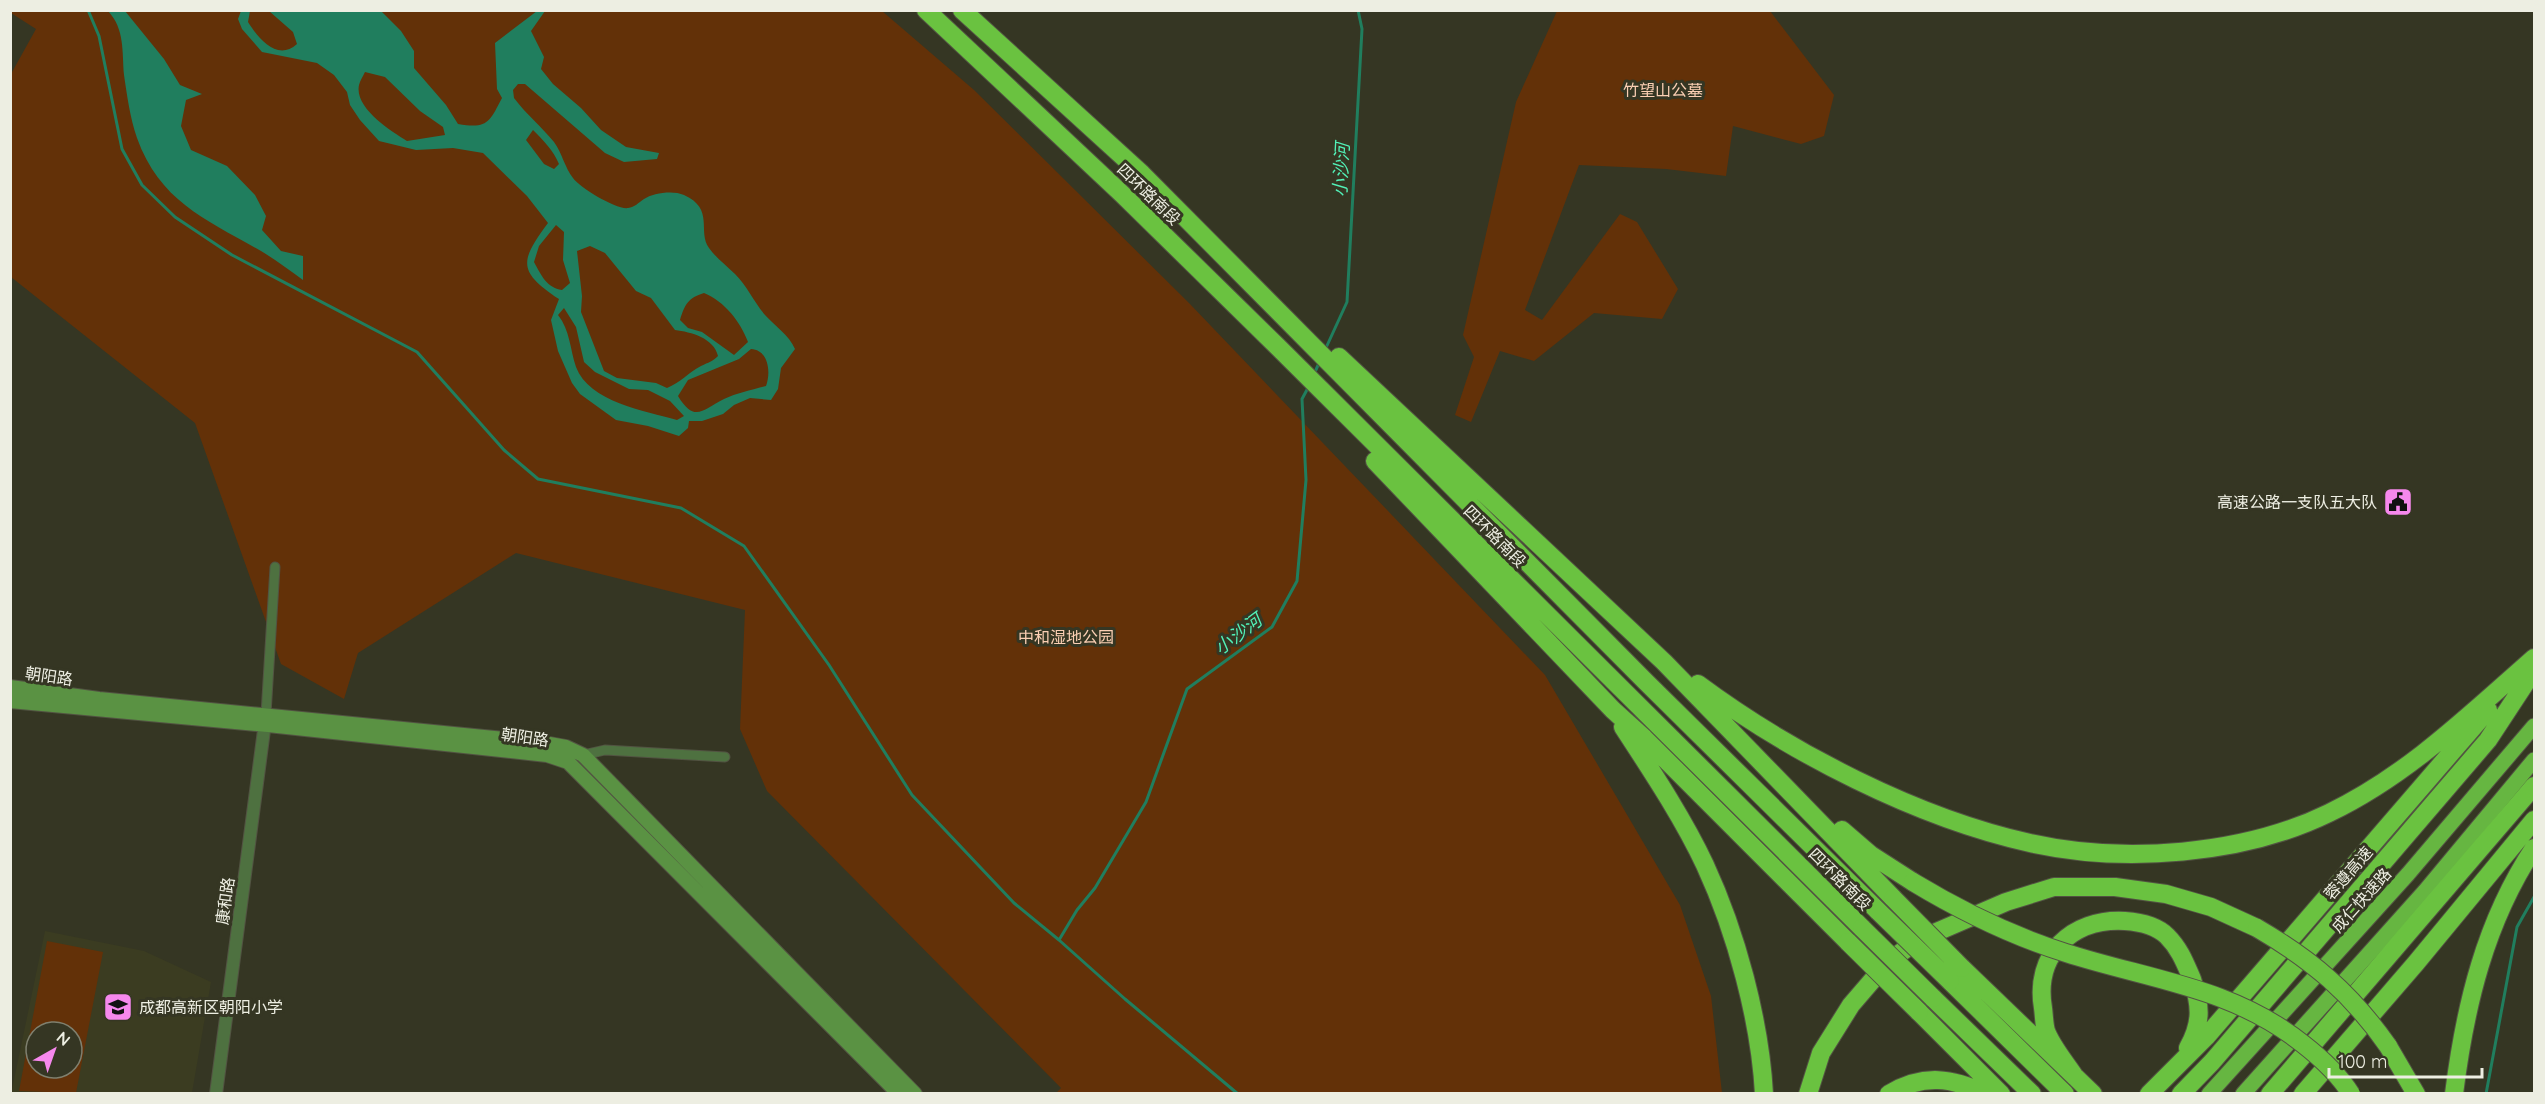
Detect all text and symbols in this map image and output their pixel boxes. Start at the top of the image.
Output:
park label: 竹望山公墓 [1623,80,1703,100]
water label: 小沙河 [1328,139,1354,198]
street label: 四环路南段 [1113,159,1185,229]
public building icon: 高速公路一支队五大队 [2382,486,2414,518]
place label: 高速公路一支队五大队 [2217,492,2377,512]
street label: 四环路南段 [1460,501,1530,571]
water label: 小沙河 [1210,607,1269,659]
park label: 中和湿地公园 [1018,627,1114,647]
street label: 朝阳路 [24,663,74,689]
street label: 朝阳路 [500,724,550,750]
street label: 蓉遵高速 [2319,842,2377,904]
street label: 四环路南段 [1805,844,1875,914]
street label: 成仁快速路 [2327,864,2395,936]
street label: 康和路 [212,876,238,926]
school or university icon: 成都高新区朝阳小学 [102,991,134,1023]
place label: 成都高新区朝阳小学 [139,997,283,1017]
north arrow [24,1020,84,1080]
text: N [53,1027,75,1050]
scale bar [2329,1041,2482,1079]
text: 100 m [2338,1050,2387,1073]

